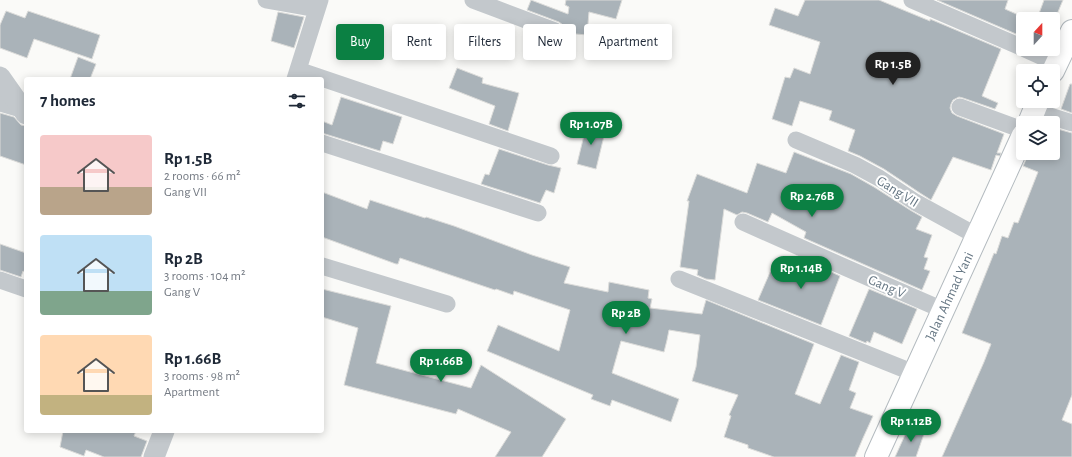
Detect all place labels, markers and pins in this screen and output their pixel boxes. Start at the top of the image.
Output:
pin: Rp 1.5B [856,52,930,86]
pin: Rp 1.07B [550,112,632,146]
pin: Rp 2.76B [771,184,853,218]
pin: Rp 1.14B [760,256,842,290]
pin: Rp 2B [598,301,654,335]
pin: Rp 1.66B [400,349,482,383]
pin: Rp 1.12B [870,409,952,443]

